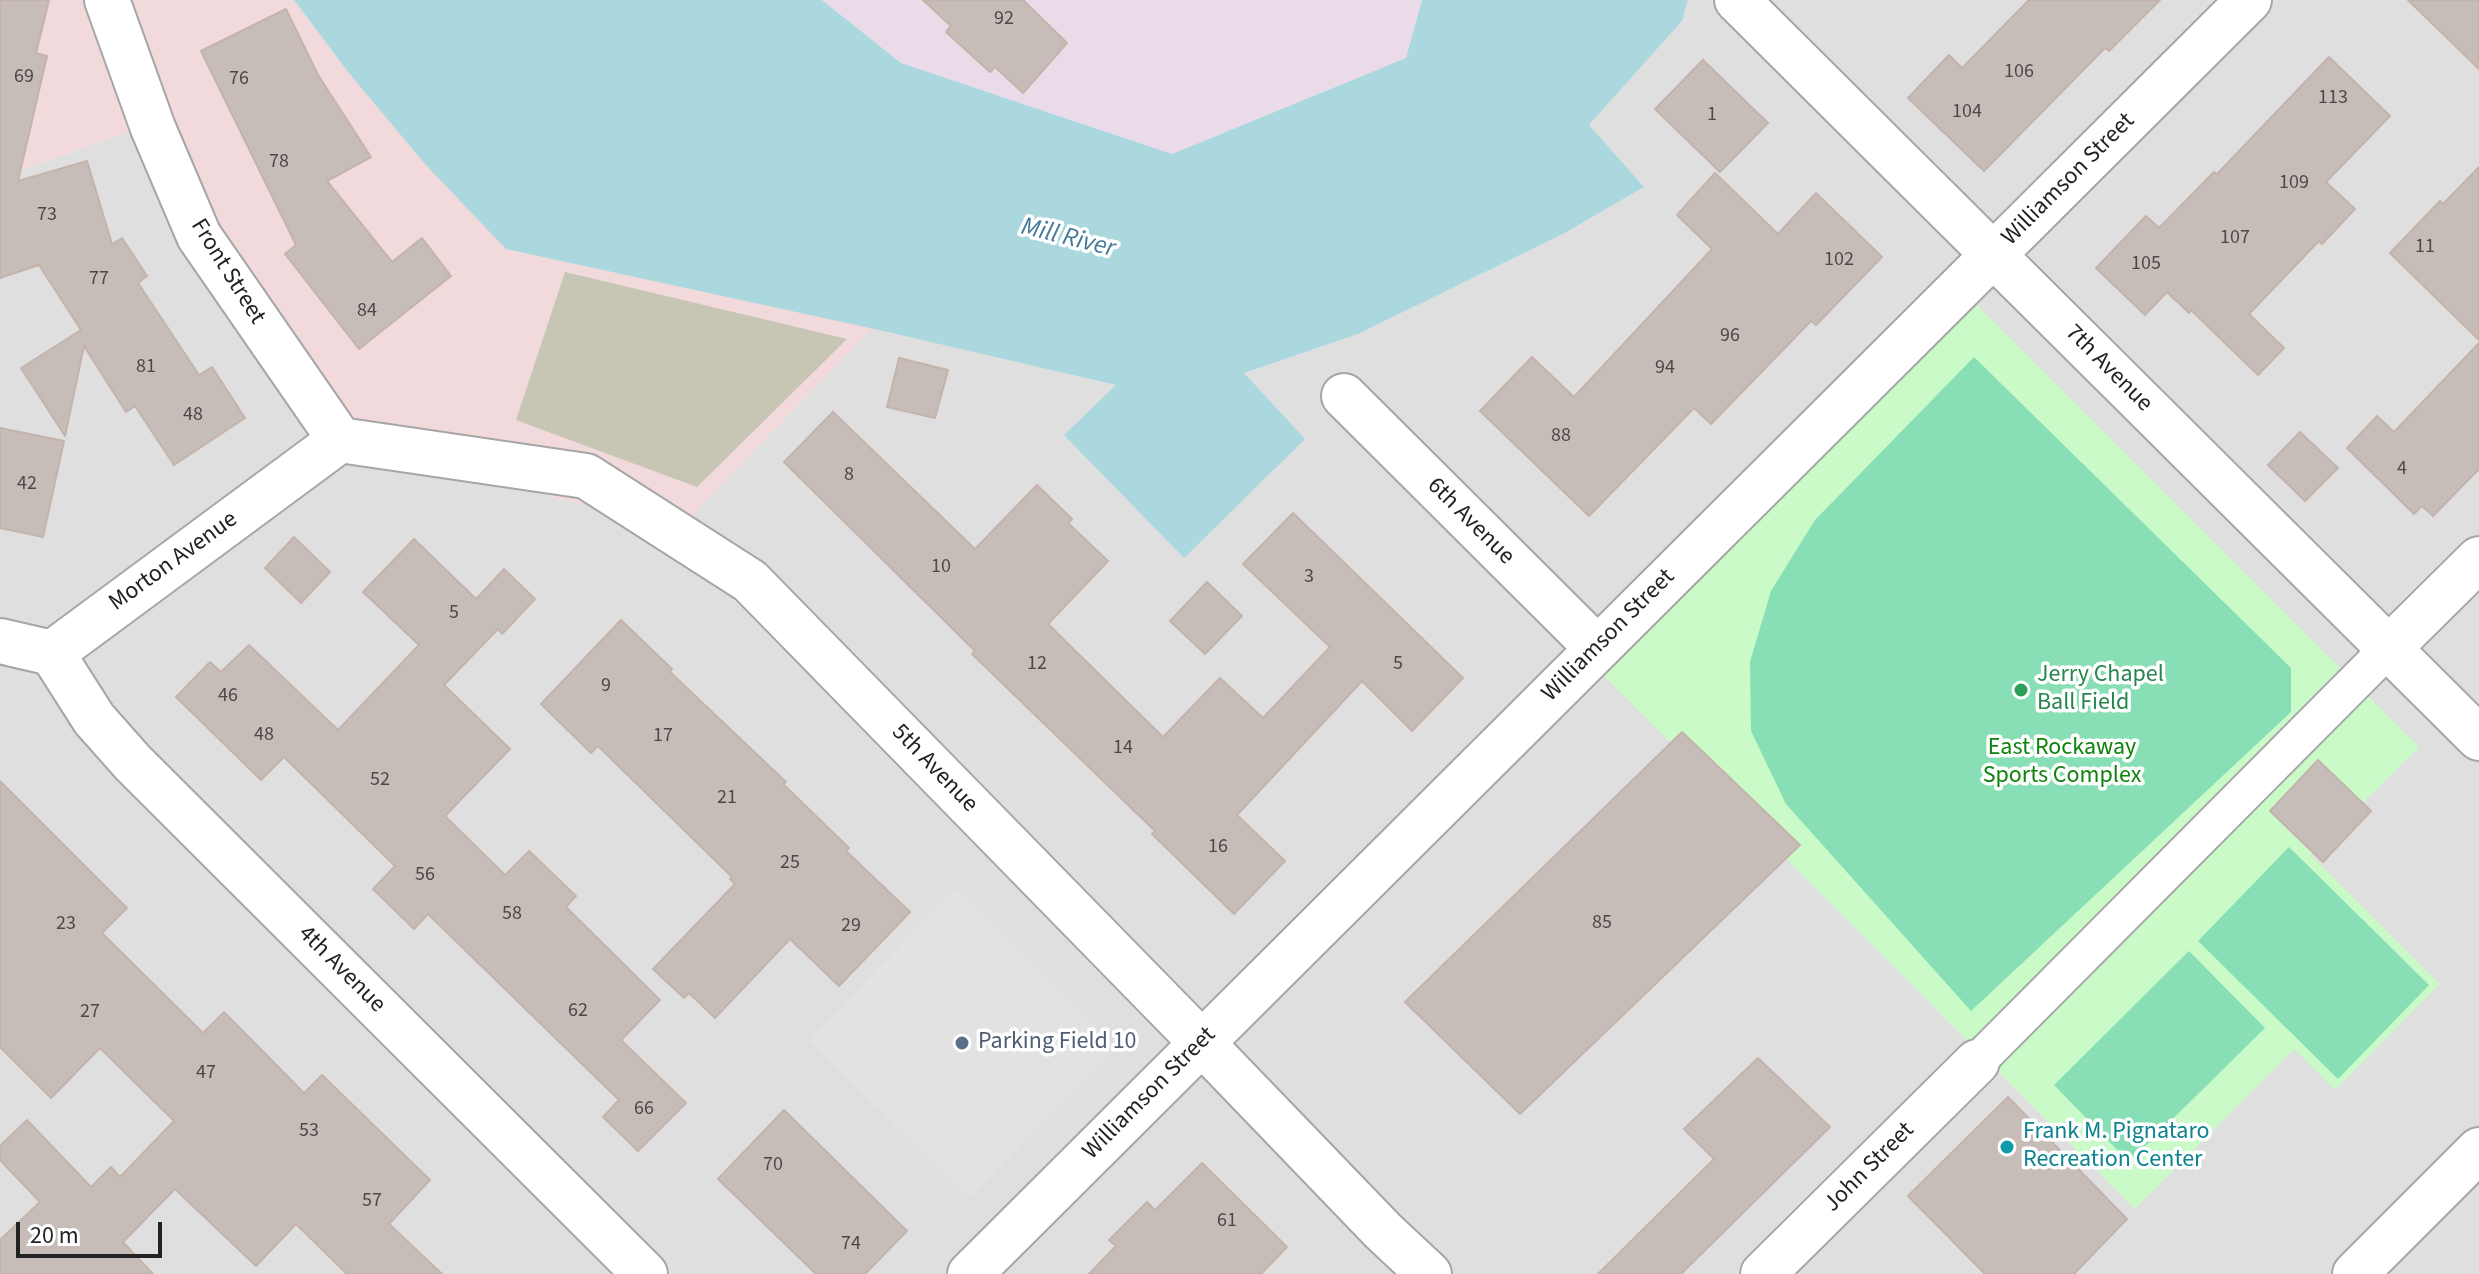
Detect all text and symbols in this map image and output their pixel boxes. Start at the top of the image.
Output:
house number: 92 [994,8,1014,32]
house number: 106 [2004,61,2034,85]
house number: 69 [14,66,34,90]
house number: 76 [229,68,249,92]
house number: 113 [2318,87,2348,111]
house number: 104 [1952,101,1982,125]
house number: 1 [1707,104,1717,128]
street label: Williamson Street [1997,108,2141,252]
house number: 78 [269,151,289,175]
house number: 109 [2279,172,2309,196]
house number: 73 [37,204,57,228]
water label: Mill River [1018,212,1118,266]
street label: Front Street [183,214,271,330]
house number: 107 [2220,227,2250,251]
house number: 11 [2415,236,2435,260]
house number: 102 [1824,249,1854,273]
house number: 105 [2131,253,2161,277]
house number: 77 [89,268,109,292]
house number: 84 [357,300,377,324]
street label: 7th Avenue [2058,319,2158,419]
house number: 96 [1720,325,1740,349]
house number: 81 [136,356,156,380]
house number: 94 [1655,357,1675,381]
house number: 48 [183,404,203,428]
house number: 88 [1551,425,1571,449]
house number: 4 [2397,458,2407,482]
house number: 8 [844,464,854,488]
street label: 6th Avenue [1420,472,1520,572]
house number: 42 [17,473,37,497]
street label: Morton Avenue [104,506,244,618]
house number: 10 [931,556,951,580]
street label: Williamson Street [1537,564,1681,708]
house number: 3 [1304,566,1314,590]
house number: 5 [449,602,459,626]
house number: 12 [1027,653,1047,677]
house number: 5 [1393,653,1403,677]
place label: Jerry Chapel Ball Field [2037,662,2164,718]
house number: 9 [601,675,611,699]
marker: Jerry Chapel Ball Field [2012,681,2030,699]
house number: 46 [218,685,238,709]
street label: 5th Avenue [885,719,983,819]
house number: 48 [254,724,274,748]
house number: 17 [653,725,673,749]
park label: East Rockaway Sports Complex [1983,735,2141,791]
house number: 14 [1113,737,1133,761]
house number: 52 [370,769,390,793]
house number: 21 [717,787,737,811]
house number: 16 [1208,836,1228,860]
house number: 25 [780,852,800,876]
house number: 56 [415,864,435,888]
house number: 58 [502,903,522,927]
house number: 85 [1592,912,1612,936]
house number: 23 [56,913,76,937]
house number: 29 [841,915,861,939]
street label: 4th Avenue [291,920,391,1020]
house number: 62 [568,1000,588,1024]
house number: 27 [80,1001,100,1025]
street label: Williamson Street [1078,1022,1222,1166]
place label: Parking Field 10 [978,1029,1137,1057]
marker: Parking Field 10 [953,1034,971,1052]
house number: 47 [196,1062,216,1086]
house number: 66 [634,1098,654,1122]
street label: John Street [1819,1117,1921,1219]
place label: Frank M. Pignataro Recreation Center [2023,1119,2210,1175]
house number: 53 [299,1120,319,1144]
marker: Frank M. Pignataro Recreation Center [1998,1138,2016,1156]
house number: 70 [763,1154,783,1178]
house number: 57 [362,1190,382,1214]
scale bar [20,1206,166,1256]
house number: 61 [1217,1210,1237,1234]
text: 20 m [30,1218,79,1253]
house number: 74 [841,1233,861,1257]

